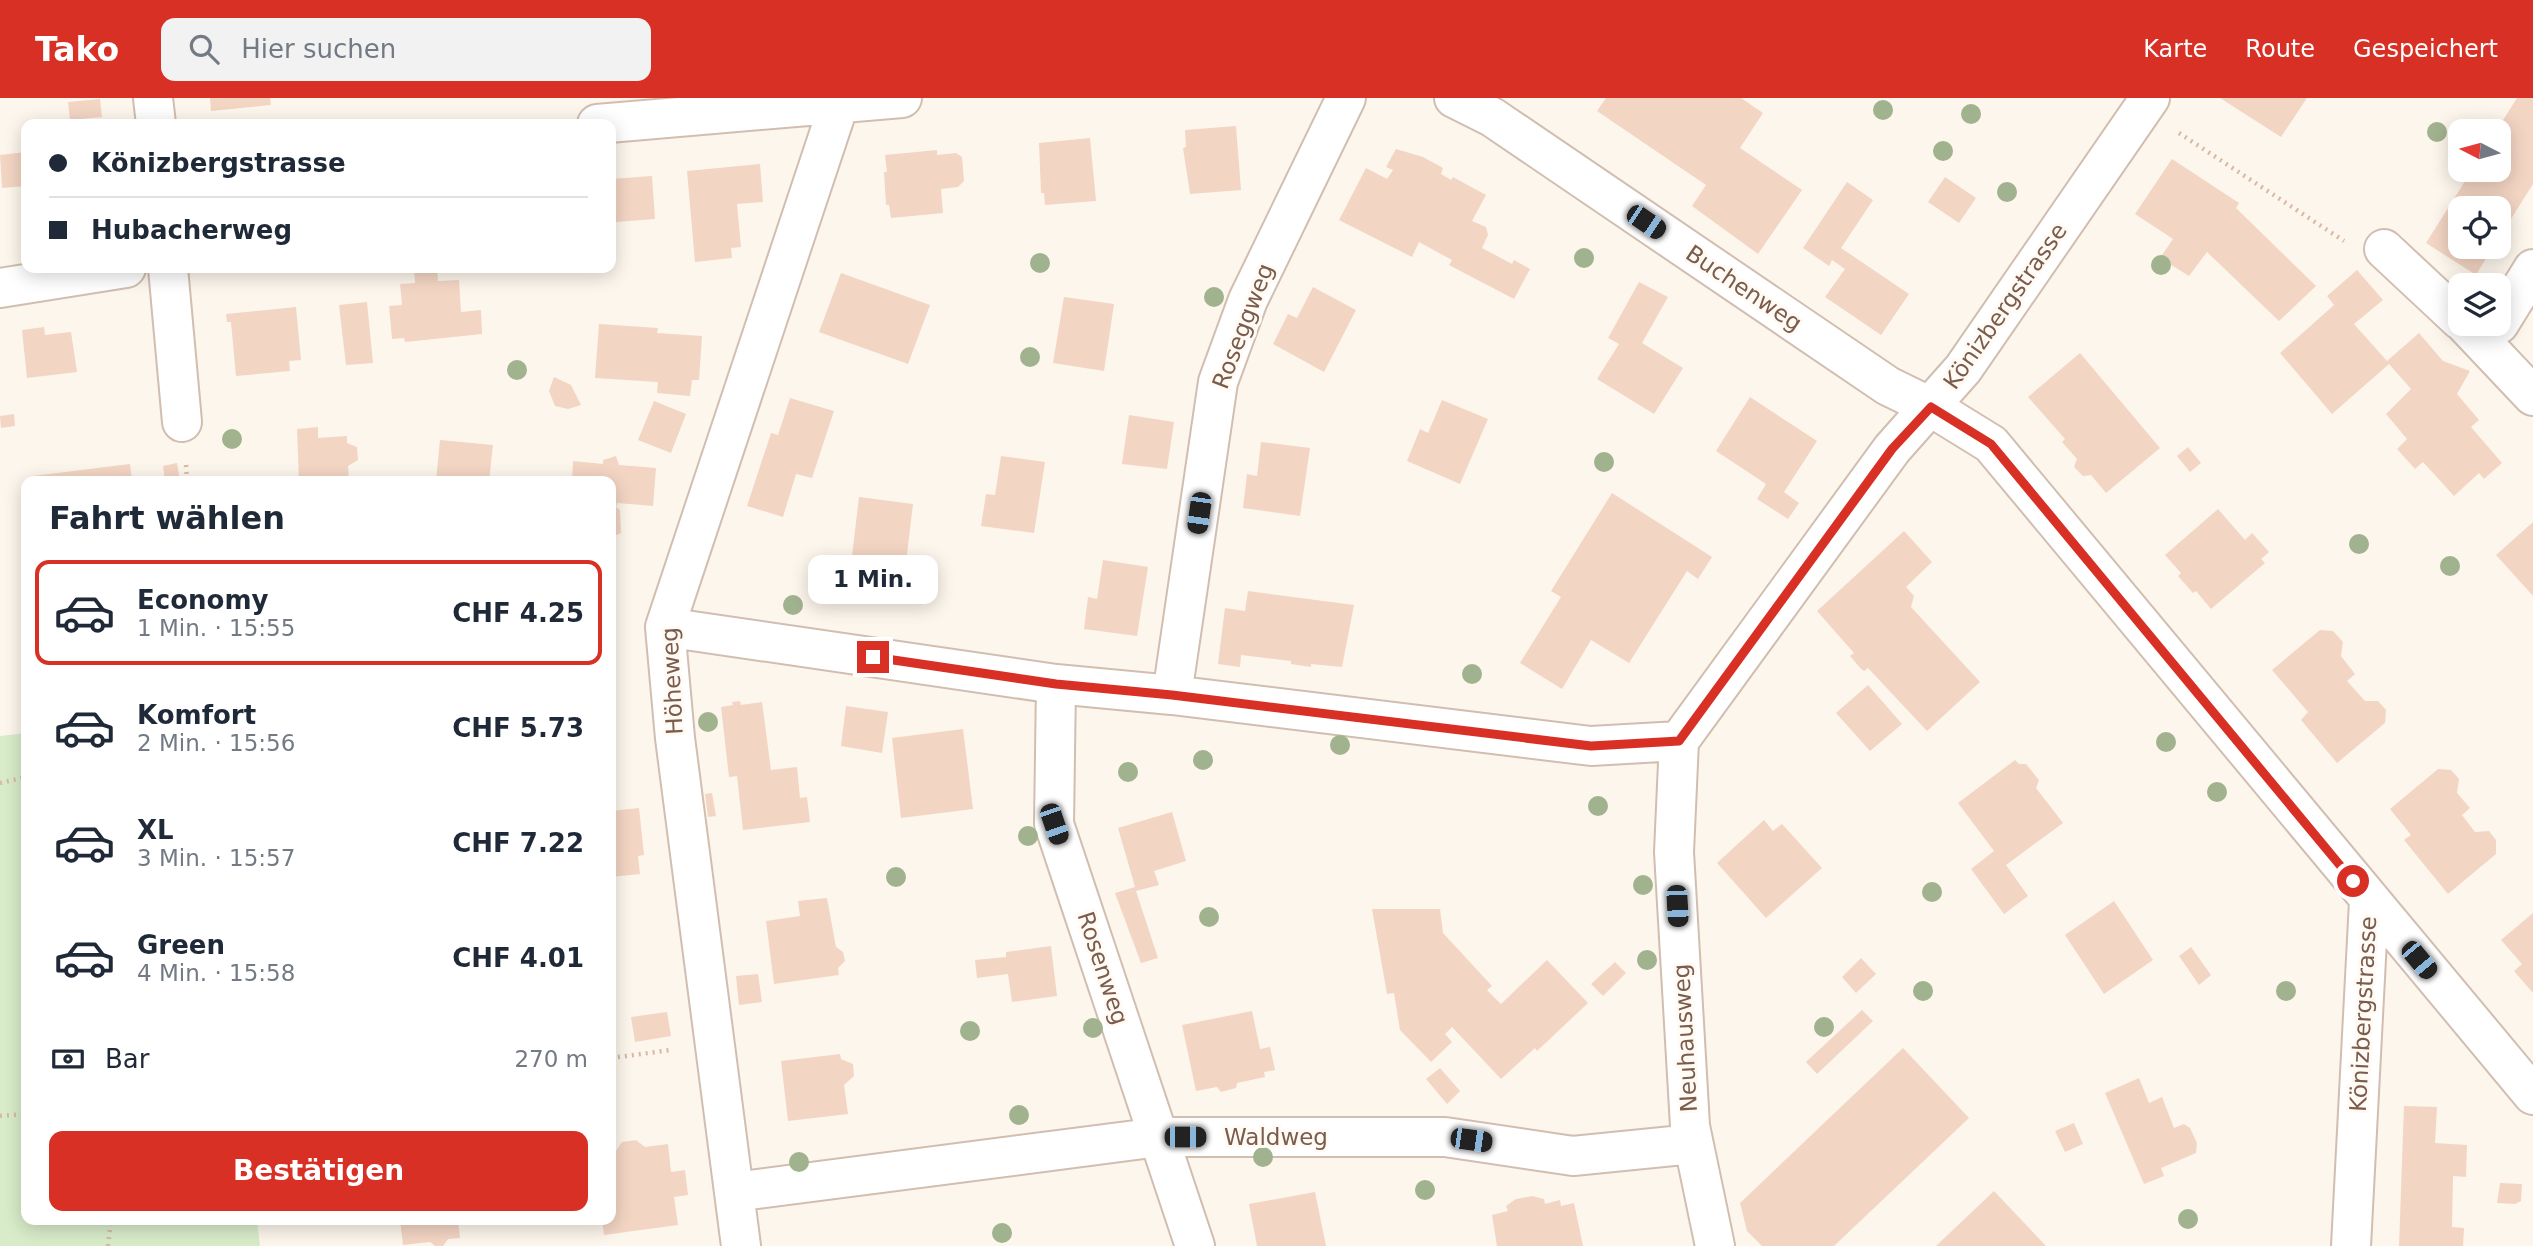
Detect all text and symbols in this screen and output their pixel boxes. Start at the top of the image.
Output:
search box [161,18,651,81]
text: Tako [35,30,119,69]
icon: search [185,30,223,68]
text: Hier suchen [241,34,396,64]
text: Karte [2143,35,2207,63]
text: Route [2245,35,2315,63]
text: Gespeichert [2353,35,2498,63]
north arrow [2448,119,2511,182]
map controls [2448,119,2511,336]
text: Könizbergstrasse [91,148,346,178]
button: locate [2448,196,2511,259]
car [1623,202,1670,242]
text: Hubacherweg [91,215,292,245]
street label: Könizbergstrasse [1938,218,2072,394]
street label: Buchenweg [1681,240,1807,336]
street label: Roseggweg [1207,260,1279,392]
button: layers [2448,273,2511,336]
car [1186,491,1213,535]
text: Fahrt wählen [49,499,285,537]
callout: 1 Min. [808,556,938,604]
text: 1 Min. [833,566,913,592]
icon: car [53,581,116,644]
text: Economy [137,585,268,615]
text: CHF 4.25 [452,598,584,628]
text: 1 Min. · 15:55 [137,615,295,641]
street label: Höheweg [656,627,688,735]
route end [857,641,889,673]
icon: car [53,696,116,759]
text: Komfort [137,700,256,730]
text: CHF 5.73 [452,713,584,743]
text: 2 Min. · 15:56 [137,730,295,756]
car [1038,801,1071,847]
icon: car [53,811,116,874]
text: XL [137,815,174,845]
text: CHF 7.22 [452,828,584,858]
text: 3 Min. · 15:57 [137,845,295,871]
route start [2337,865,2369,897]
car [1666,884,1689,928]
street label: Rosenweg [1073,908,1133,1028]
street label: Könizbergstrasse [2345,915,2381,1113]
icon: car [53,926,116,989]
text: Green [137,930,225,960]
car [2398,937,2441,983]
text: CHF 4.01 [452,943,584,973]
text: 4 Min. · 15:58 [137,960,295,986]
street label: Neuhausweg [1668,963,1702,1113]
icon: cash [49,1040,87,1078]
text: Bar [105,1044,149,1074]
text: 270 m [514,1046,588,1072]
street label: Waldweg [1224,1124,1328,1150]
car [1165,1127,1207,1148]
car [1449,1127,1494,1153]
button: Bestätigen [49,1131,588,1211]

